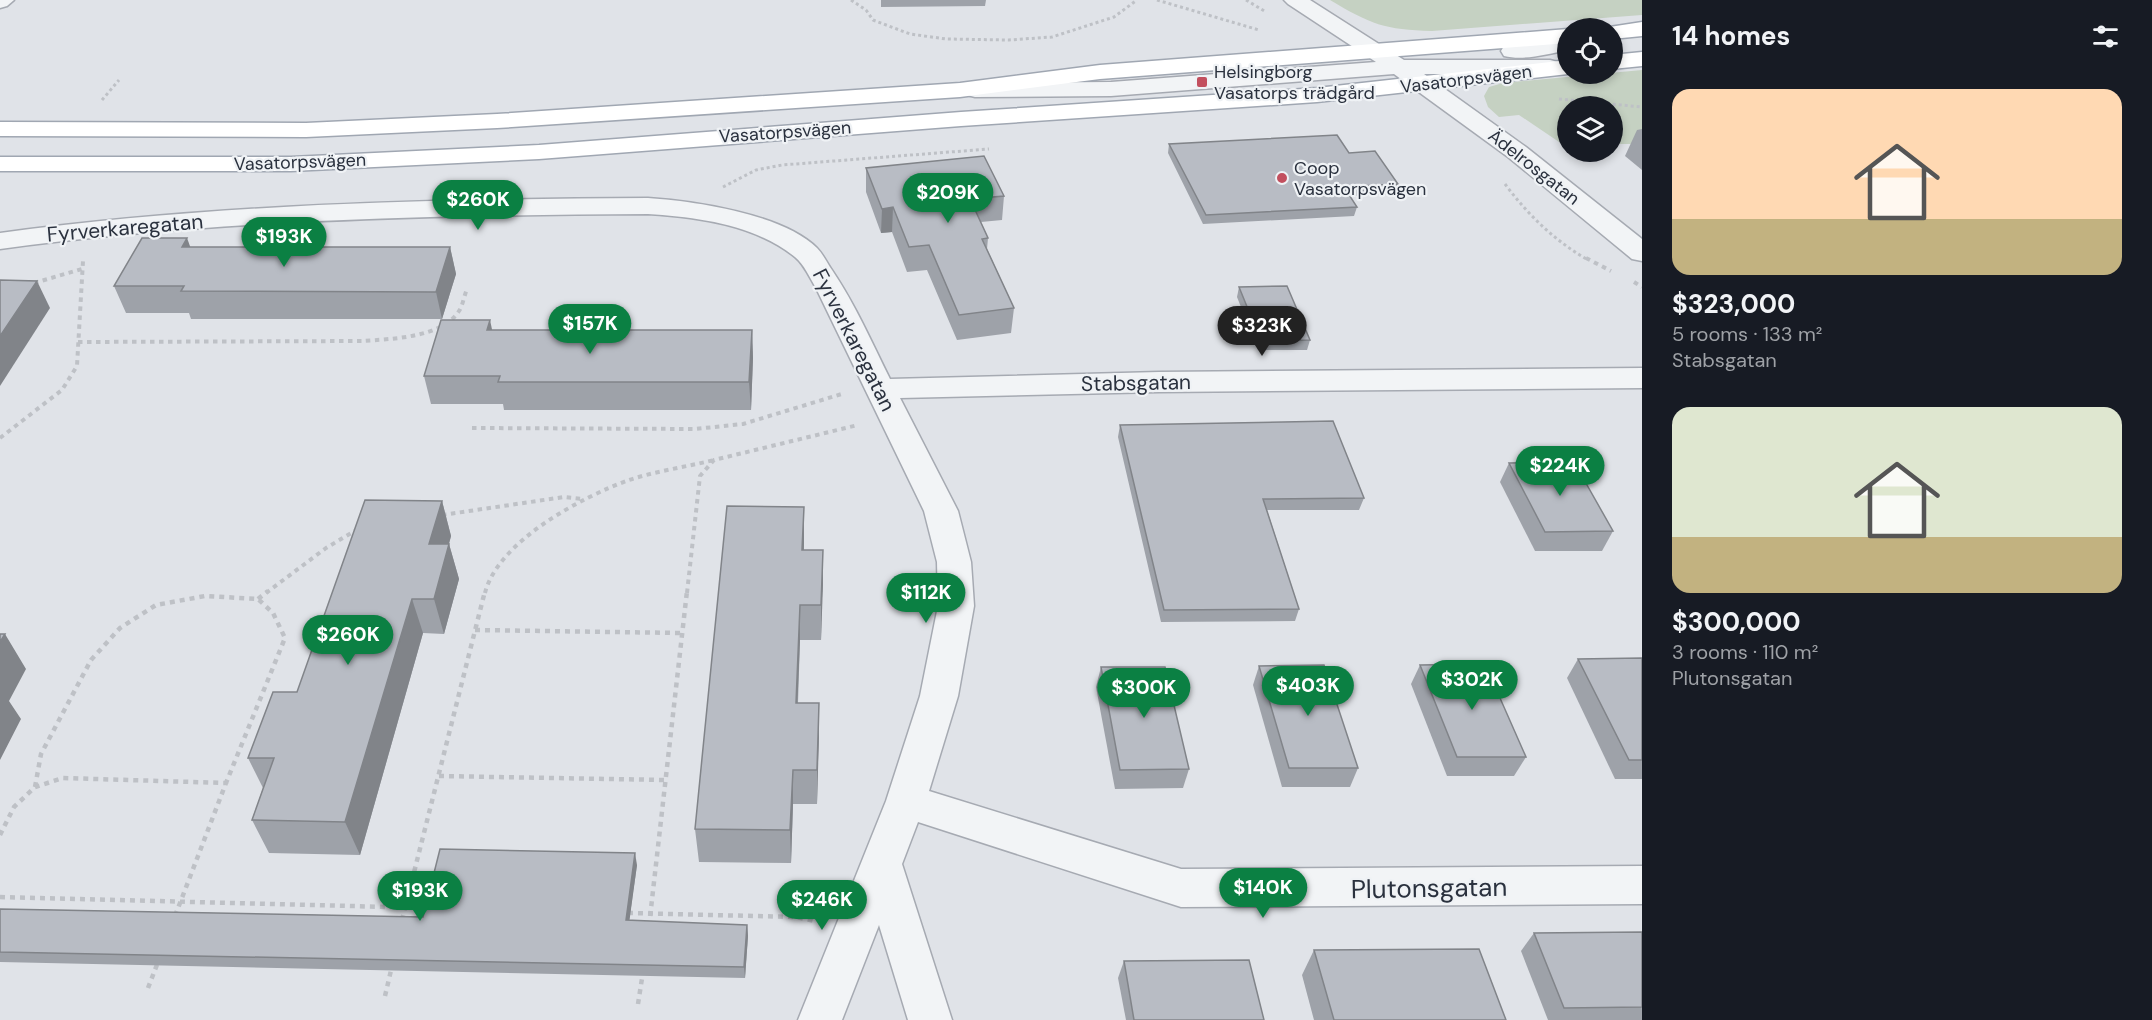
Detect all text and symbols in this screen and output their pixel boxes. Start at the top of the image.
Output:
map controls [1557,18,1623,162]
button: locate [1557,18,1623,84]
text: 14 homes [1672,19,1790,53]
icon: filters [2089,20,2122,53]
street label: Vasatorpsvägen [1399,59,1533,99]
place label: Helsingborg Vasatorps trädgård [1214,60,1375,105]
marker: Helsingborg Vasatorps trädgård [1195,75,1209,89]
button: layers [1557,96,1623,162]
street label: Vasatorpsvägen [718,115,852,149]
street label: Ädelrosgatan [1483,124,1585,210]
icon: home [1843,128,1951,236]
street label: Vasatorpsvägen [233,148,367,176]
place label: Coop Vasatorpsvägen [1294,156,1426,201]
marker: Coop Vasatorpsvägen [1275,171,1289,185]
pin: $209K [906,173,990,224]
text: $209K [916,179,980,205]
pin: $260K [436,180,520,231]
text: $260K [446,186,510,212]
street label: Fyrverkaregatan [46,207,204,249]
pin: $193K [242,217,326,268]
text: $193K [255,223,313,249]
street label: Fyrverkaregatan [806,264,902,416]
text: $323,000 [1672,287,1795,321]
pin: $157K [548,304,632,355]
pin: $323K [1220,306,1304,357]
text: $157K [562,310,618,336]
text: $323K [1232,312,1292,338]
text: 5 rooms · 133 m² [1672,321,1822,347]
text: Stabsgatan [1672,347,1777,373]
street label: Stabsgatan [1081,368,1191,398]
pin: $224K [1518,446,1602,497]
icon: home [1843,446,1951,554]
text: $224K [1529,452,1591,478]
pin: $112K [884,573,968,624]
text: $112K [900,579,952,605]
text: $300,000 [1672,605,1801,639]
pin: $260K [306,615,390,666]
text: $260K [316,621,380,647]
text: 3 rooms · 110 m² [1672,639,1818,665]
pin: $302K [1430,660,1514,711]
text: Plutonsgatan [1672,665,1792,691]
pin: $403K [1266,666,1350,717]
text: $302K [1441,666,1503,692]
pin: $300K [1102,668,1186,719]
text: $403K [1276,672,1340,698]
text: $300K [1111,674,1177,700]
pin: $140K [1221,868,1305,919]
street label: Plutonsgatan [1350,870,1508,906]
pin: $193K [378,871,462,922]
text: $140K [1233,874,1293,900]
text: $193K [391,877,449,903]
pin: $246K [780,880,864,931]
text: $246K [791,886,853,912]

